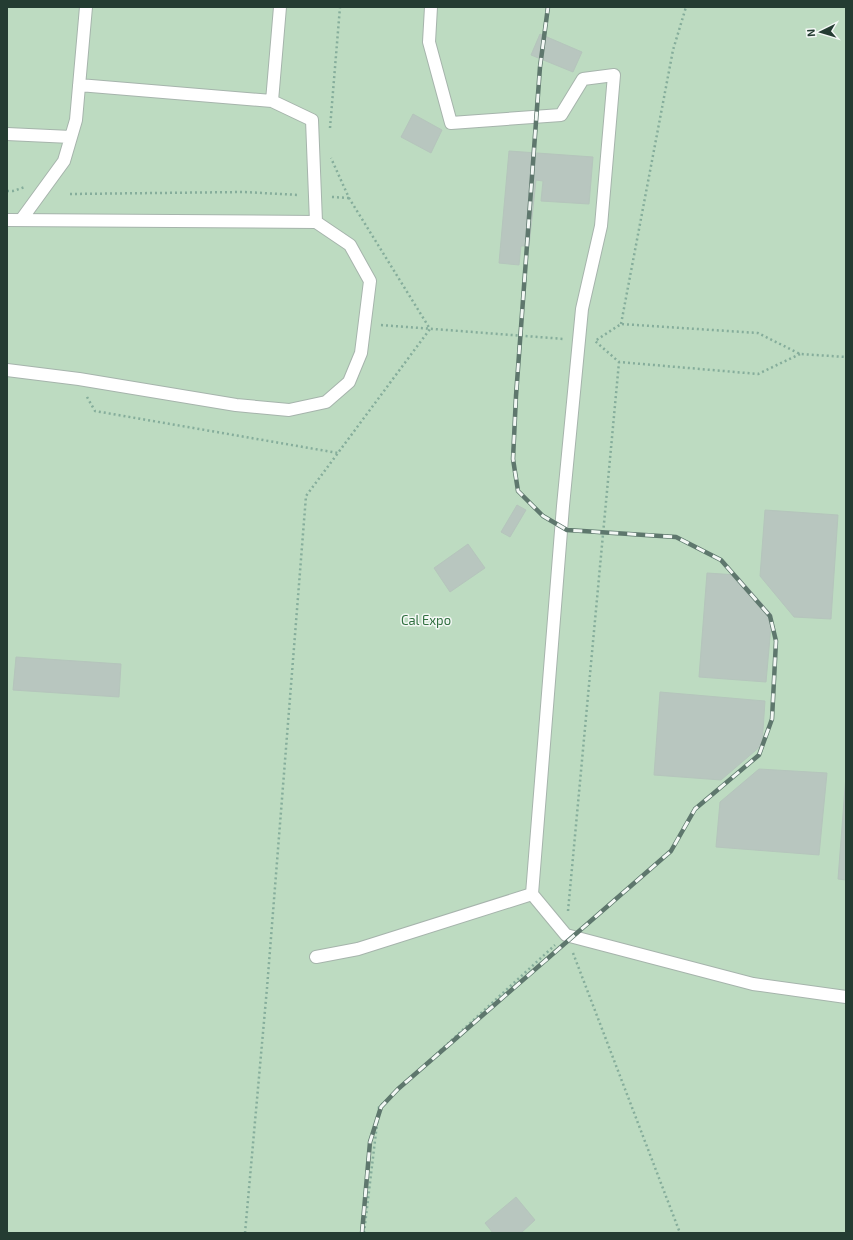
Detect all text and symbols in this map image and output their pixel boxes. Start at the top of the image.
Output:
north arrow [801,12,841,52]
text: N [804,28,817,37]
park label: Cal Expo [401,612,451,628]

